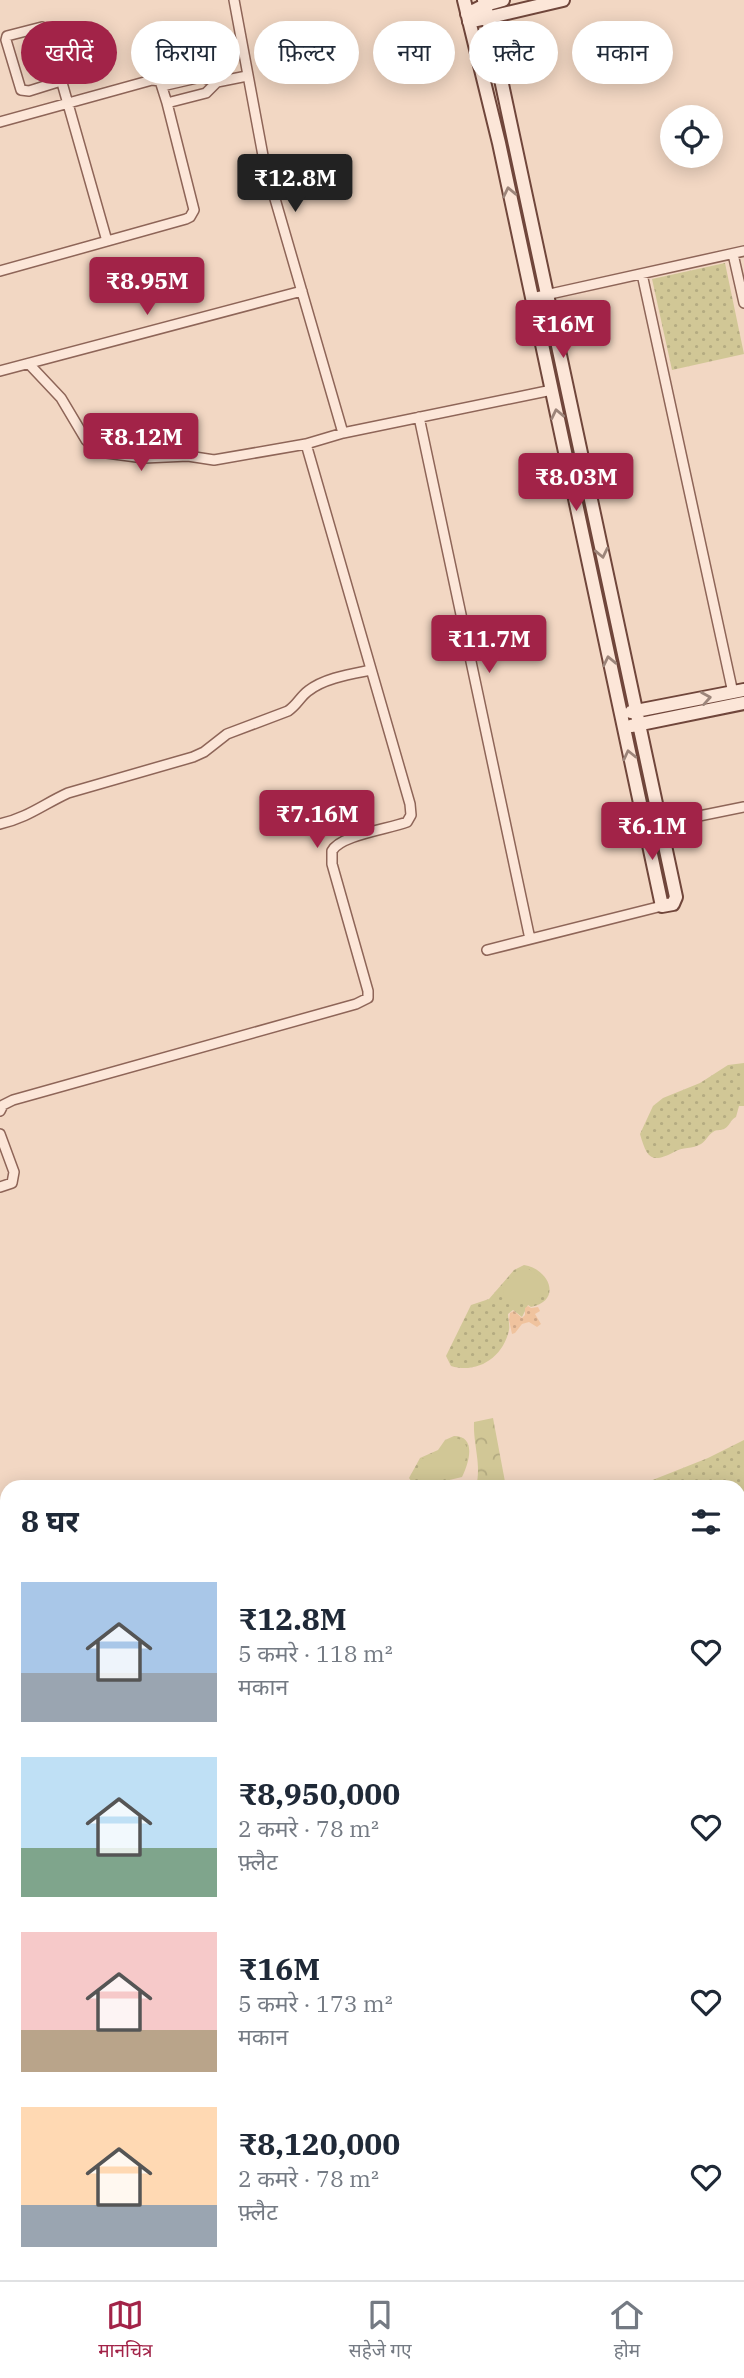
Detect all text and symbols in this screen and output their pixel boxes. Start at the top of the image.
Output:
chip: खरीदें [21,21,117,84]
chip: किराया [131,21,240,84]
chip: फ़िल्टर [254,21,359,84]
chip: नया [373,21,455,84]
chip: फ़्लैट [469,21,558,84]
chip: मकान [572,21,673,84]
map controls [660,105,723,168]
button: locate [660,105,723,168]
pin: ₹12.8M [238,154,352,214]
text: ₹12.8M [253,162,337,192]
one-way arrow [503,186,518,198]
pin: ₹8.95M [90,258,204,317]
text: ₹8.95M [105,265,189,295]
pin: ₹16M [522,300,604,360]
text: ₹16M [532,308,594,338]
one-way arrow [551,409,566,421]
pin: ₹8.12M [84,414,198,473]
text: ₹8.12M [99,421,183,451]
pin: ₹8.03M [519,454,633,513]
text: ₹8.03M [534,461,618,491]
one-way arrow [593,547,608,559]
pin: ₹11.7M [432,616,546,675]
text: ₹11.7M [447,623,531,653]
one-way arrow [603,655,617,667]
one-way arrow [700,691,712,706]
one-way arrow [623,750,638,762]
pin: ₹7.16M [260,790,374,850]
text: ₹7.16M [275,798,359,828]
pin: ₹6.1M [603,802,701,862]
text: ₹6.1M [617,810,687,840]
text: 8 घर [21,1501,79,1540]
icon: filters [687,1503,725,1541]
text: ₹12.8M [238,1599,347,1638]
icon: home [77,1610,161,1694]
icon: heart [687,1633,725,1671]
text: 5 कमरे · 118 m² [238,1638,393,1668]
text: मकान [238,1671,288,1701]
text: ₹8,950,000 [238,1774,400,1813]
icon: home [77,1785,161,1869]
icon: heart [687,1808,725,1846]
text: 2 कमरे · 78 m² [238,1813,379,1843]
text: फ़्लैट [238,1846,278,1876]
text: ₹16M [238,1949,320,1988]
icon: home [77,1960,161,2044]
icon: heart [687,1983,725,2021]
text: 5 कमरे · 173 m² [238,1988,393,2018]
text: मकान [238,2021,288,2051]
text: ₹8,120,000 [238,2124,400,2163]
icon: home [77,2135,161,2219]
icon: heart [687,2158,725,2196]
text: 2 कमरे · 78 m² [238,2163,379,2193]
text: फ़्लैट [238,2196,278,2226]
tab: मानचित्र [98,2296,152,2365]
tab: सहेजे गए [349,2296,411,2365]
tab: होम [608,2296,646,2365]

